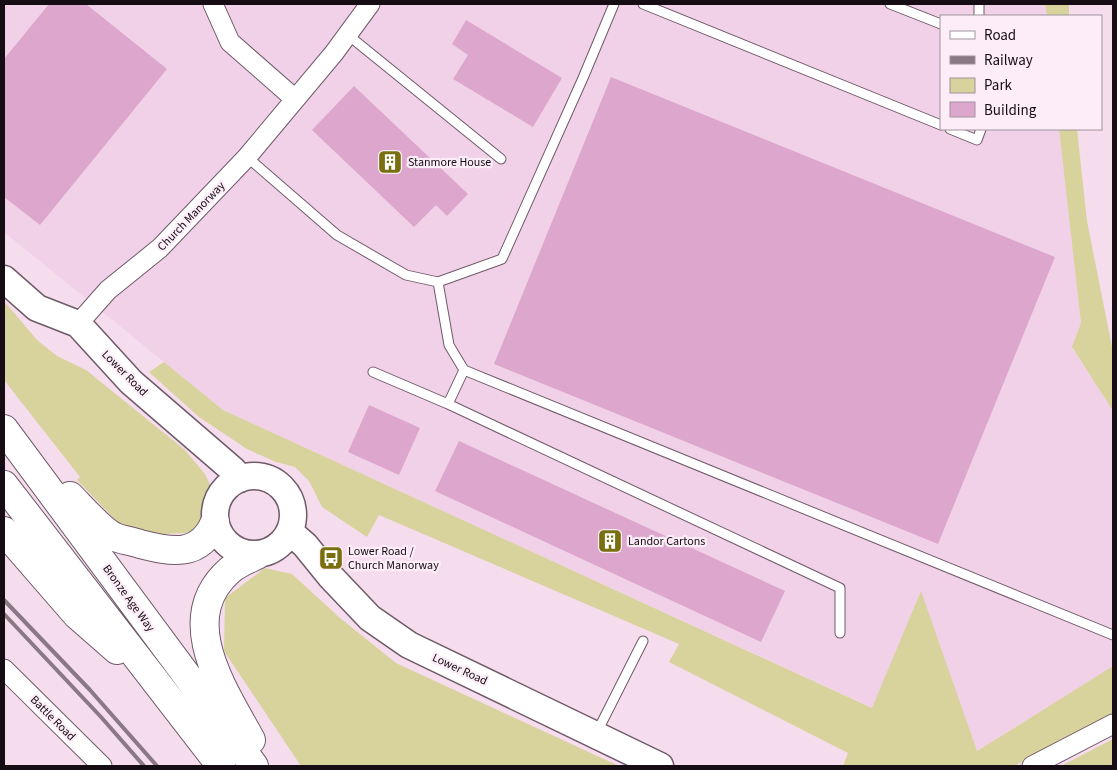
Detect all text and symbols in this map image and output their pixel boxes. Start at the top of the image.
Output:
legend [940,15,1102,130]
text: Road [984,25,1016,46]
text: Railway [984,50,1033,71]
text: Park [984,75,1013,96]
text: Building [984,100,1037,121]
building icon: Stanmore House [377,149,403,175]
place label: Stanmore House [408,154,491,171]
street label: Church Manorway [154,178,229,255]
street label: Lower Road [98,346,152,400]
building icon: Landor Cartons [597,528,623,554]
place label: Landor Cartons [628,533,705,550]
place label: Lower Road / Church Manorway [348,543,439,574]
bus stop icon: Lower Road / Church Manorway [318,545,344,571]
street label: Bronze Age Way [98,561,159,636]
street label: Lower Road [429,649,490,690]
street label: Battle Road [26,692,79,745]

